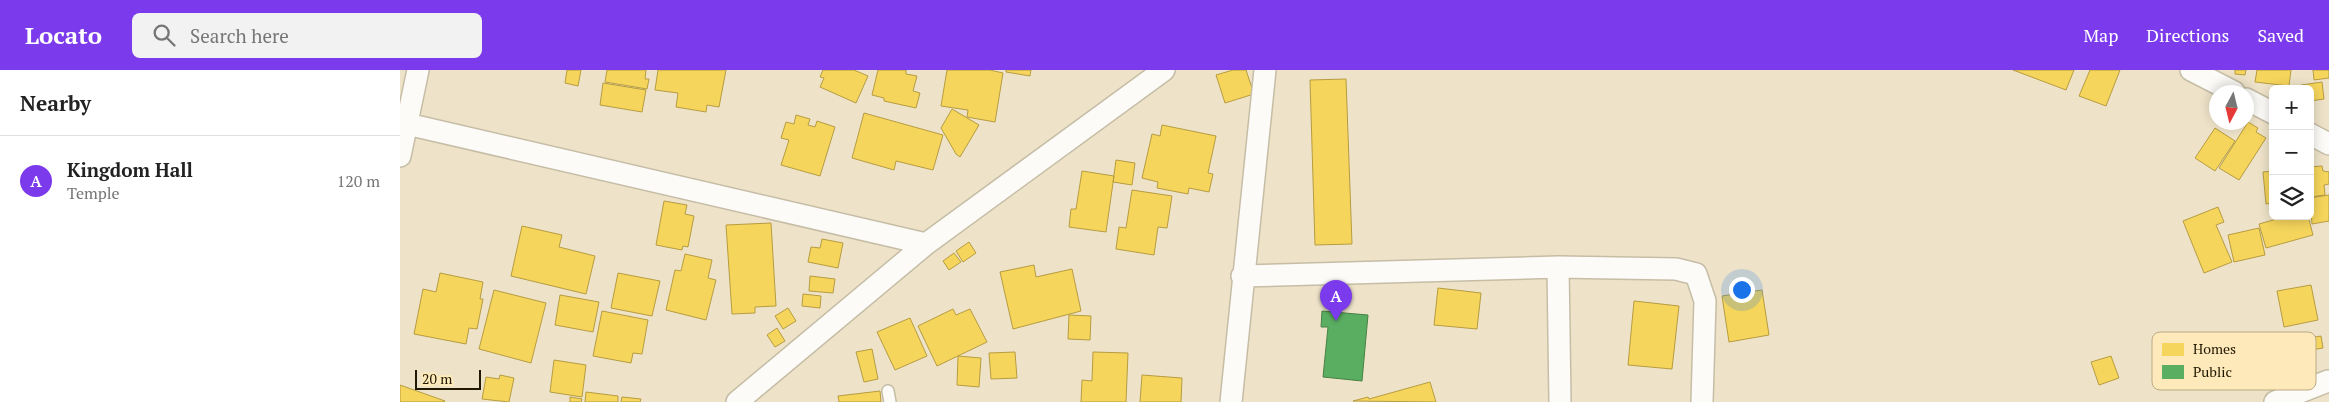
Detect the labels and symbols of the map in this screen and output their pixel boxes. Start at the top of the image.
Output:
north arrow [2209,85,2254,130]
your location [1729,277,1755,303]
pin: A [1320,280,1352,321]
legend [2152,332,2316,390]
text: Homes [2193,339,2236,358]
text: Public [2193,362,2232,381]
scale bar [415,367,481,390]

